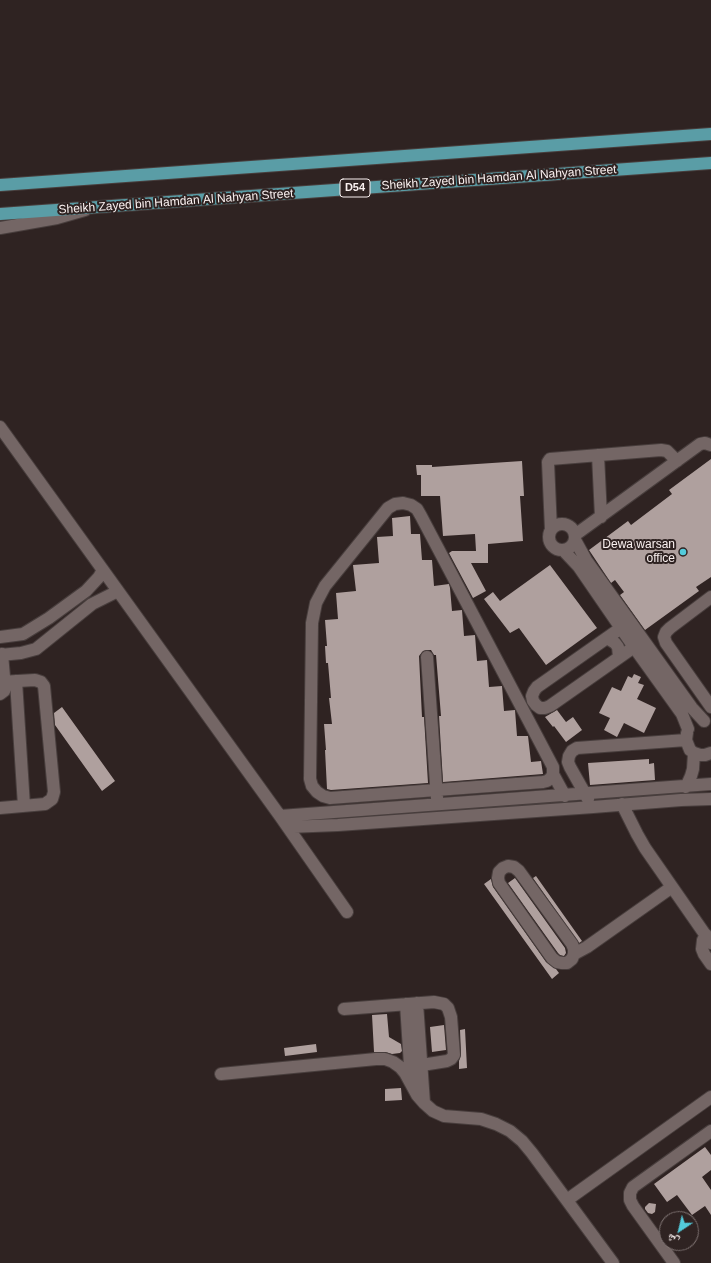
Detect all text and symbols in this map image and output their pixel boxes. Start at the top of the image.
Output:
street label: Sheikh Zayed bin Hamdan Al Nahyan Street [381,163,617,193]
road number: D54 [340,179,370,197]
street label: Sheikh Zayed bin Hamdan Al Nahyan Street [58,187,294,217]
place label: Dewa warsan office [602,538,675,566]
marker: Dewa warsan office [678,547,688,557]
north arrow [659,1211,699,1251]
text: ش [664,1232,681,1248]

